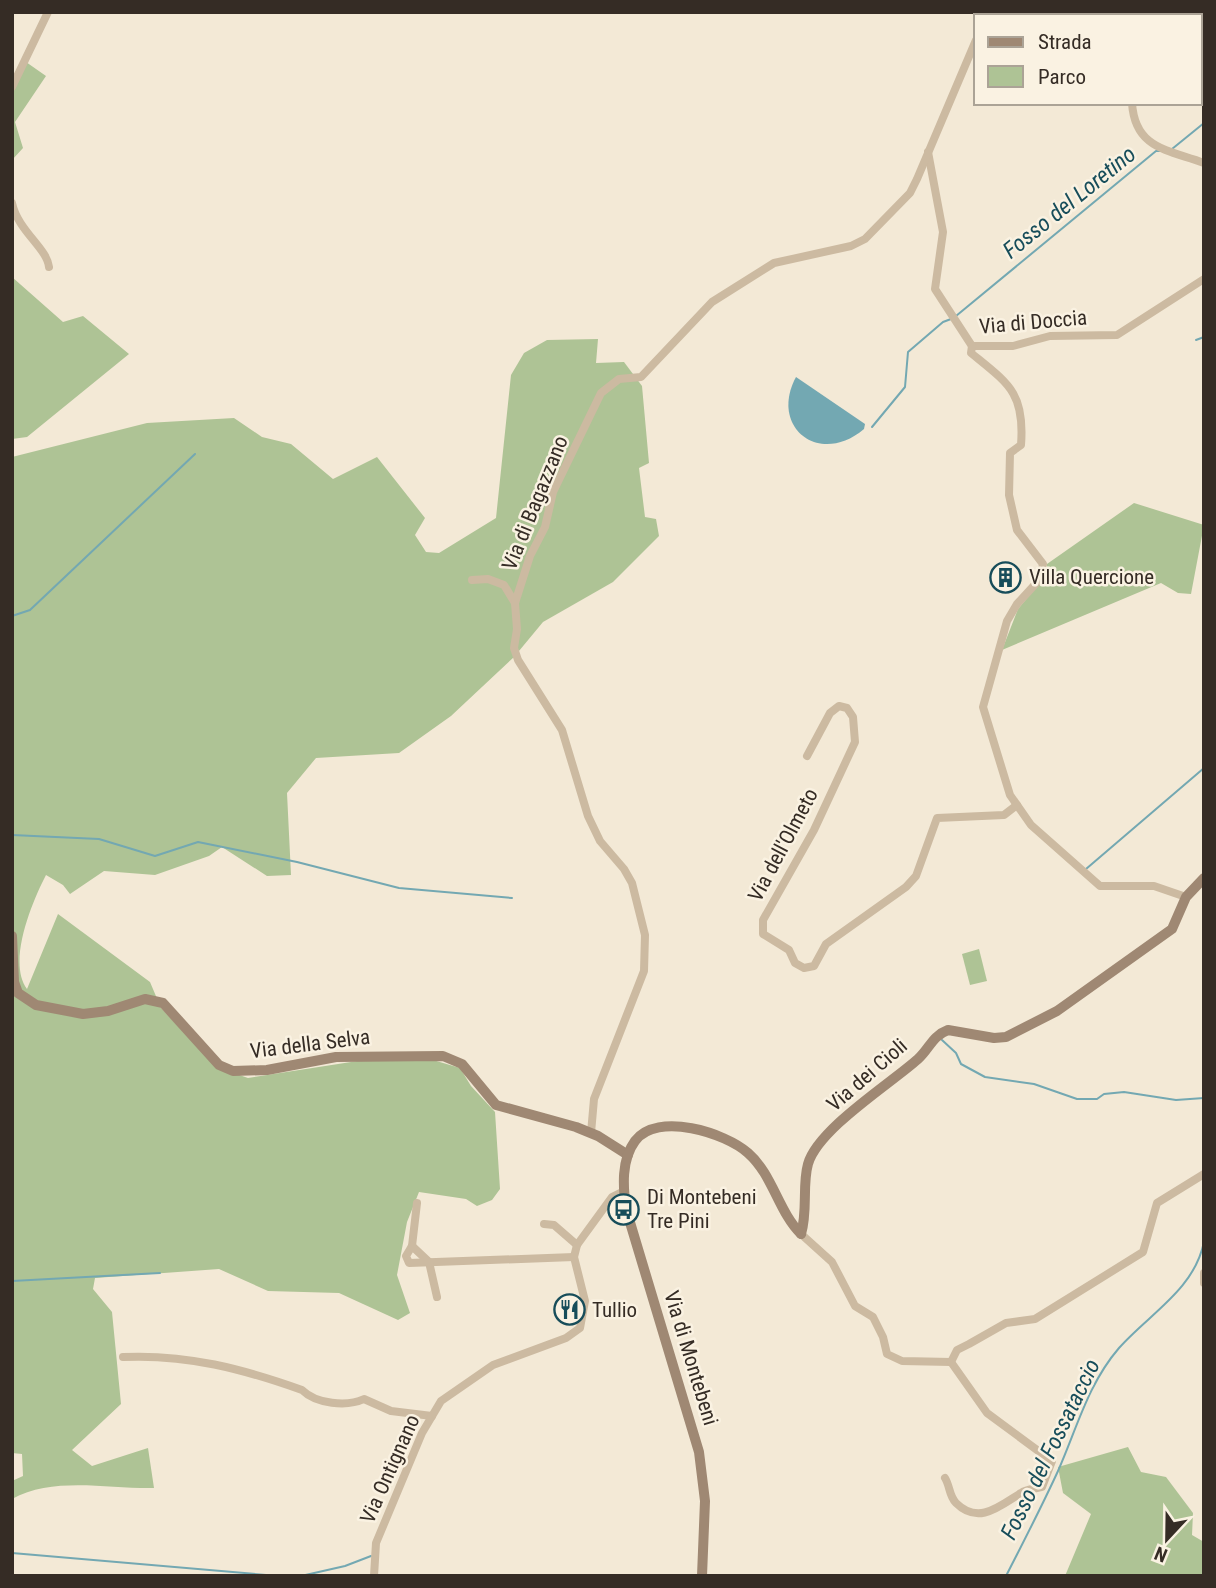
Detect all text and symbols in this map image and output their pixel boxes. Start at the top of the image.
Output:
legend [974,14,1202,105]
text: Strada [1038,30,1092,54]
text: Parco [1038,65,1086,89]
water label: Fosso del Loretino [998,141,1141,264]
street label: Via di Doccia [978,305,1088,339]
street label: Via di Bagazzano [497,432,573,574]
building icon: Villa Quercione [989,560,1023,594]
place label: Villa Quercione [1029,565,1154,589]
street label: Via dell'Olmeto [743,784,823,906]
street label: Via della Selva [249,1025,371,1063]
street label: Via dei Cioli [822,1034,912,1116]
place label: Di Montebeni Tre Pini [647,1185,756,1233]
bus stop icon: Di Montebeni Tre Pini [607,1192,641,1226]
street label: Via di Montebeni [659,1288,723,1428]
restaurant icon: Tullio [552,1293,586,1327]
place label: Tullio [592,1298,637,1322]
water label: Fosso del Fossataccio [995,1355,1106,1544]
street label: Via Ontignano [355,1411,425,1527]
north arrow [1132,1504,1202,1574]
text: N [1151,1541,1171,1567]

